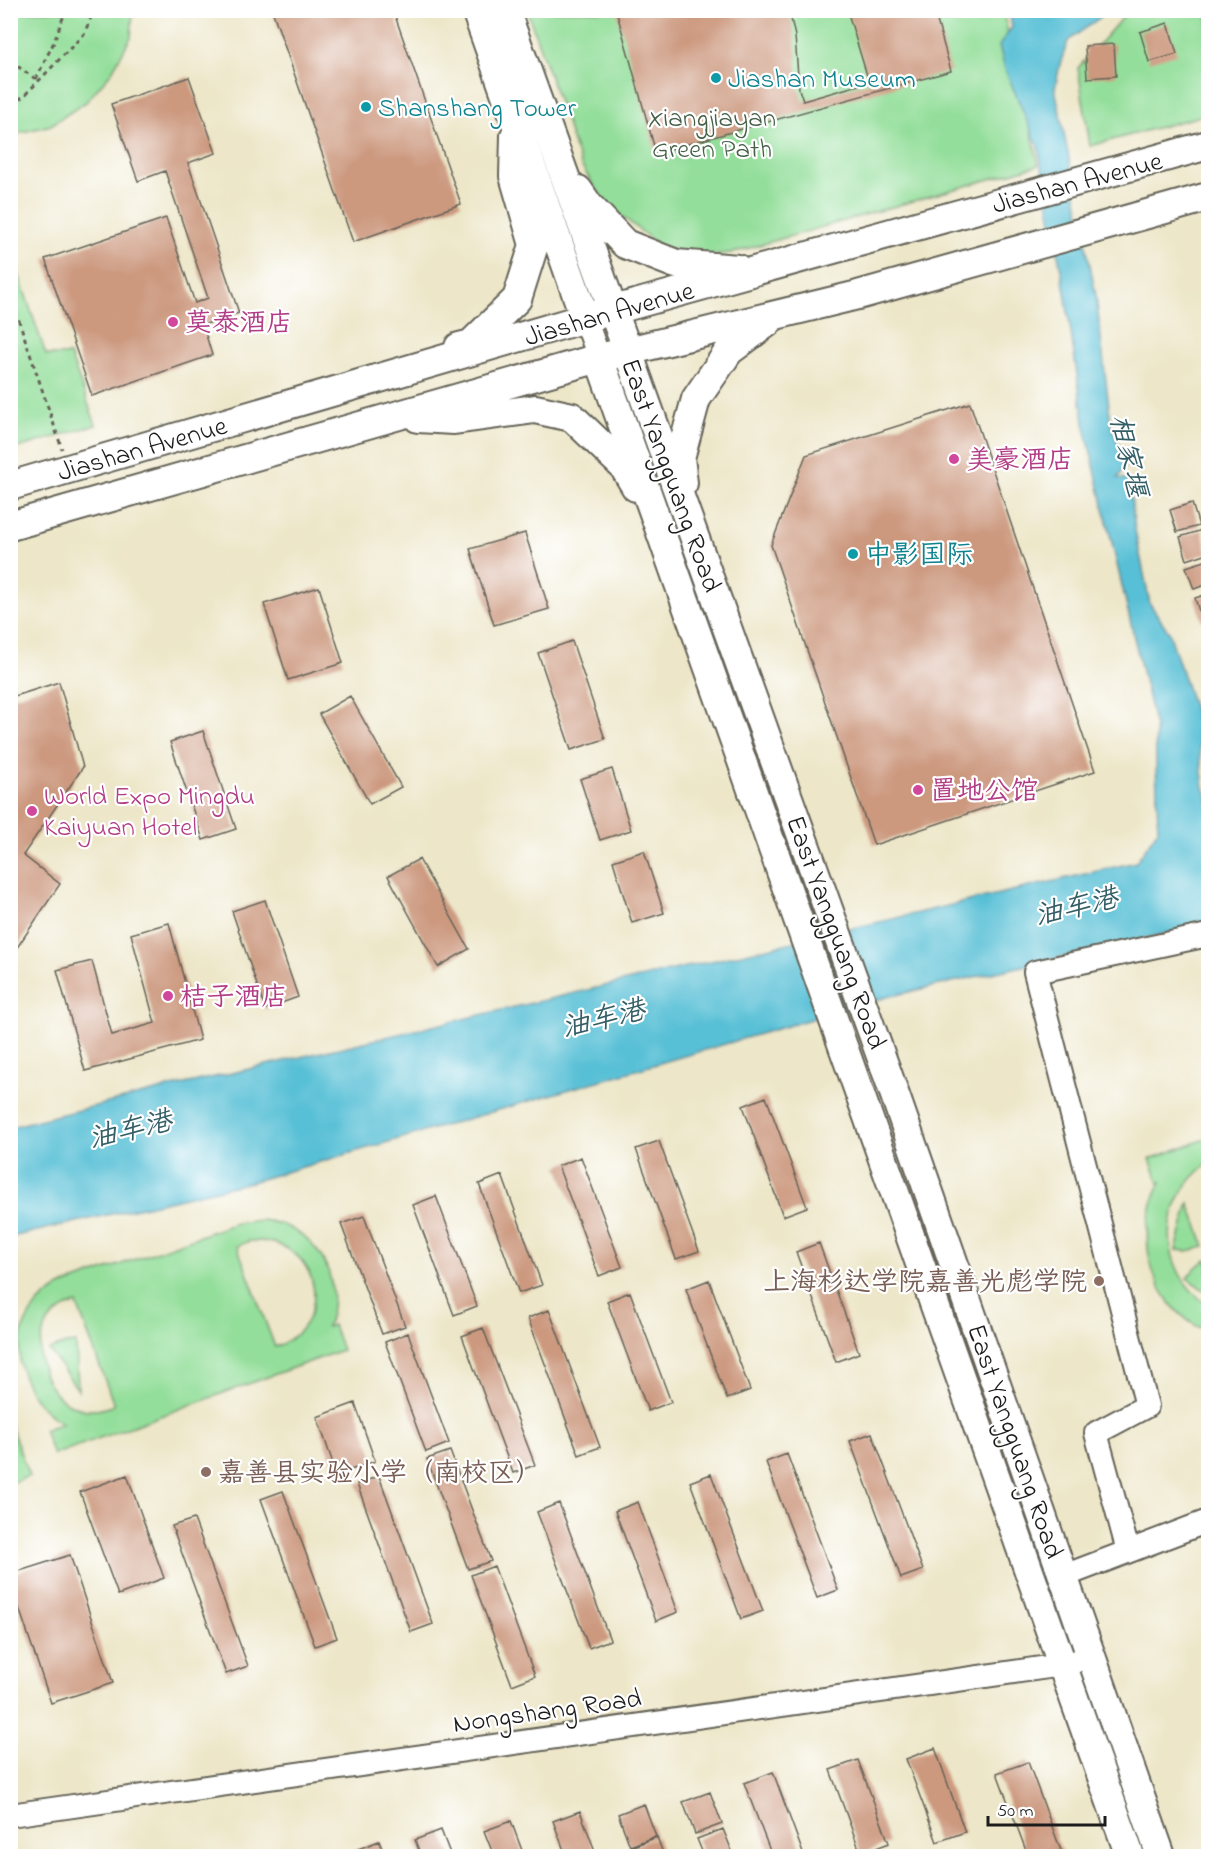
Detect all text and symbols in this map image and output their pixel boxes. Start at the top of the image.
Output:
place label: Jiashan Museum [728,61,916,100]
marker: Jiashan Museum [709,71,723,85]
place label: Shanshang Tower [378,90,577,129]
marker: Shanshang Tower [359,100,373,114]
park label: Xiangjiayan Green Path [648,100,776,170]
street label: Jiashan Avenue [988,143,1168,226]
street label: Jiashan Avenue [520,272,700,358]
place label: 莫泰酒店 [185,305,293,344]
marker: 莫泰酒店 [166,315,180,329]
street label: East Yangguang Road [609,354,730,598]
street label: Jiashan Avenue [53,407,233,493]
water label: 相家堰 [1097,410,1157,504]
place label: 美豪酒店 [966,442,1074,481]
marker: 美豪酒店 [947,452,961,466]
place label: 中影国际 [865,537,973,576]
marker: 中影国际 [846,547,860,561]
place label: 置地公馆 [930,773,1038,812]
place label: World Expo Mingdu Kaiyuan Hotel [44,778,255,848]
marker: 置地公馆 [911,783,925,797]
marker: World Expo Mingdu Kaiyuan Hotel [25,804,39,818]
street label: East Yangguang Road [774,811,895,1055]
water label: 油车港 [1031,878,1125,938]
place label: 桔子酒店 [180,979,288,1018]
marker: 桔子酒店 [161,989,175,1003]
water label: 油车港 [558,990,652,1050]
water label: 油车港 [85,1101,179,1161]
place label: 上海杉达学院嘉善光彪学院 [763,1264,1087,1303]
marker: 上海杉达学院嘉善光彪学院 [1092,1274,1106,1288]
street label: East Yangguang Road [955,1319,1072,1564]
place label: 嘉善县实验小学（南校区） [218,1455,542,1494]
marker: 嘉善县实验小学（南校区） [199,1465,213,1479]
street label: Nongshang Road [451,1680,644,1745]
scale bar [988,1789,1105,1827]
text: 50 m [997,1799,1034,1825]

